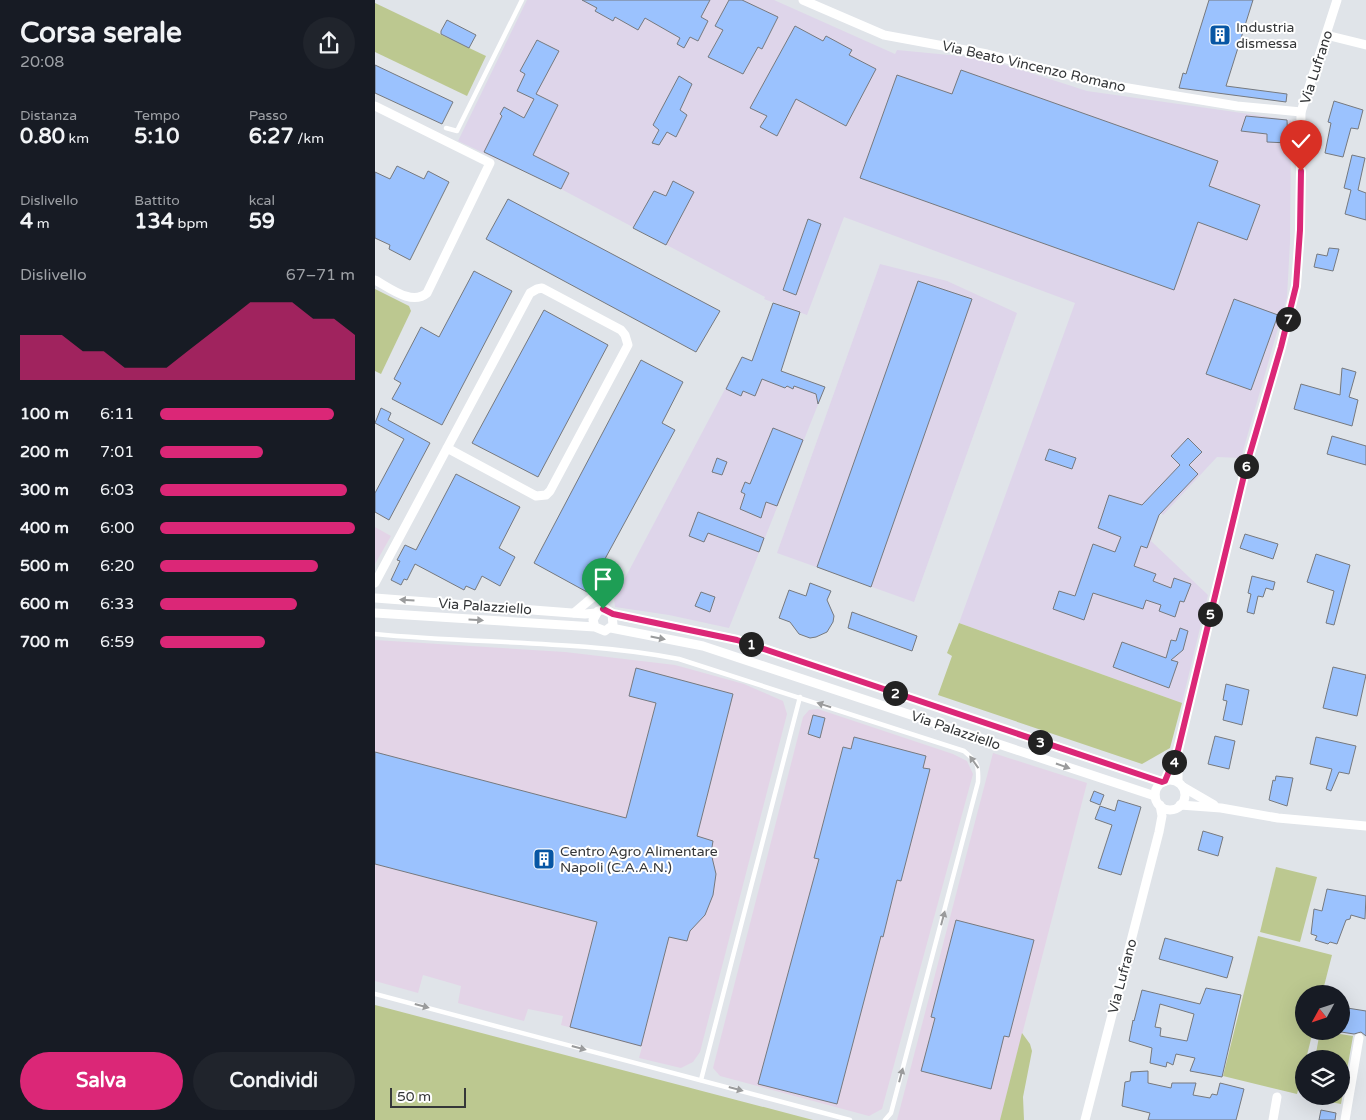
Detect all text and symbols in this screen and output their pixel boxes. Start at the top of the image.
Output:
text: Corsa serale [20,16,182,50]
button: share [303,17,355,69]
place label: Industria dismessa [1236,19,1297,52]
building icon: Industria dismessa [1208,23,1232,47]
street label: Via Lufrano [1297,28,1336,106]
street label: Via Beato Vincenzo Romano [940,37,1127,96]
text: 20:08 [20,52,64,72]
text: Distanza [20,107,77,124]
text: Tempo [134,107,180,124]
text: Passo [249,107,288,124]
pin [1280,120,1322,171]
text: 0.80 [20,124,65,149]
text: 5:10 [134,124,179,149]
text: 6:27 [249,124,294,149]
icon: check [1287,127,1315,155]
text: km [65,130,89,147]
text: /km [294,130,324,147]
text: Dislivello [20,192,78,209]
text: Battito [134,192,180,209]
text: kcal [249,192,275,209]
text: 4 [20,209,33,234]
text: 134 [134,209,174,234]
text: 59 [249,209,275,234]
text: m [33,215,50,232]
text: bpm [174,215,208,232]
text: Dislivello [20,265,87,285]
text: 67–71 m [286,265,355,285]
pin: 7 [1275,306,1301,332]
text: 7 [1284,311,1293,328]
text: 100 m [20,404,69,424]
text: 6:11 [100,404,134,424]
text: 200 m [20,442,69,462]
text: 7:01 [100,442,134,462]
pin: 6 [1233,454,1259,478]
text: 6 [1242,458,1251,475]
text: 300 m [20,480,69,500]
text: 6:03 [100,480,134,500]
text: 400 m [20,518,69,538]
text: 6:00 [100,518,134,538]
text: 500 m [20,556,69,576]
text: 6:20 [100,556,134,576]
pin [582,558,624,609]
icon: arrive [589,565,617,593]
text: 600 m [20,594,69,614]
text: 6:33 [100,594,134,614]
street label: Via Palazziello [438,595,532,618]
one-way arrow [399,596,415,604]
pin: 5 [1197,602,1223,626]
text: 5 [1206,606,1215,623]
one-way arrow [468,617,484,625]
text: 700 m [20,632,69,652]
text: 6:59 [100,632,134,652]
pin: 1 [739,632,763,656]
one-way arrow [651,634,666,642]
text: 1 [747,636,756,653]
pin: 2 [883,680,907,706]
text: 2 [891,685,900,702]
one-way arrow [816,700,831,708]
street label: Via Palazziello [909,707,1003,754]
pin: 3 [1027,730,1053,754]
text: 3 [1036,734,1045,751]
pin: 4 [1161,750,1187,774]
text: 4 [1170,754,1179,771]
one-way arrow [969,755,979,769]
one-way arrow [1056,762,1071,770]
place label: Centro Agro Alimentare Napoli (C.A.A.N.) [560,843,718,876]
building icon: Centro Agro Alimentare Napoli (C.A.A.N.) [532,847,556,871]
one-way arrow [939,910,947,925]
street label: Via Lufrano [1104,937,1141,1015]
north arrow [1295,985,1350,1040]
map controls [1295,985,1350,1105]
one-way arrow [415,1003,430,1011]
one-way arrow [572,1044,587,1052]
button: layers [1295,1050,1350,1105]
button: Salva [20,1052,183,1110]
button: Condividi [193,1052,355,1110]
one-way arrow [897,1067,905,1082]
scale bar [390,1085,466,1108]
one-way arrow [729,1086,744,1094]
text: 50 m [397,1088,431,1105]

